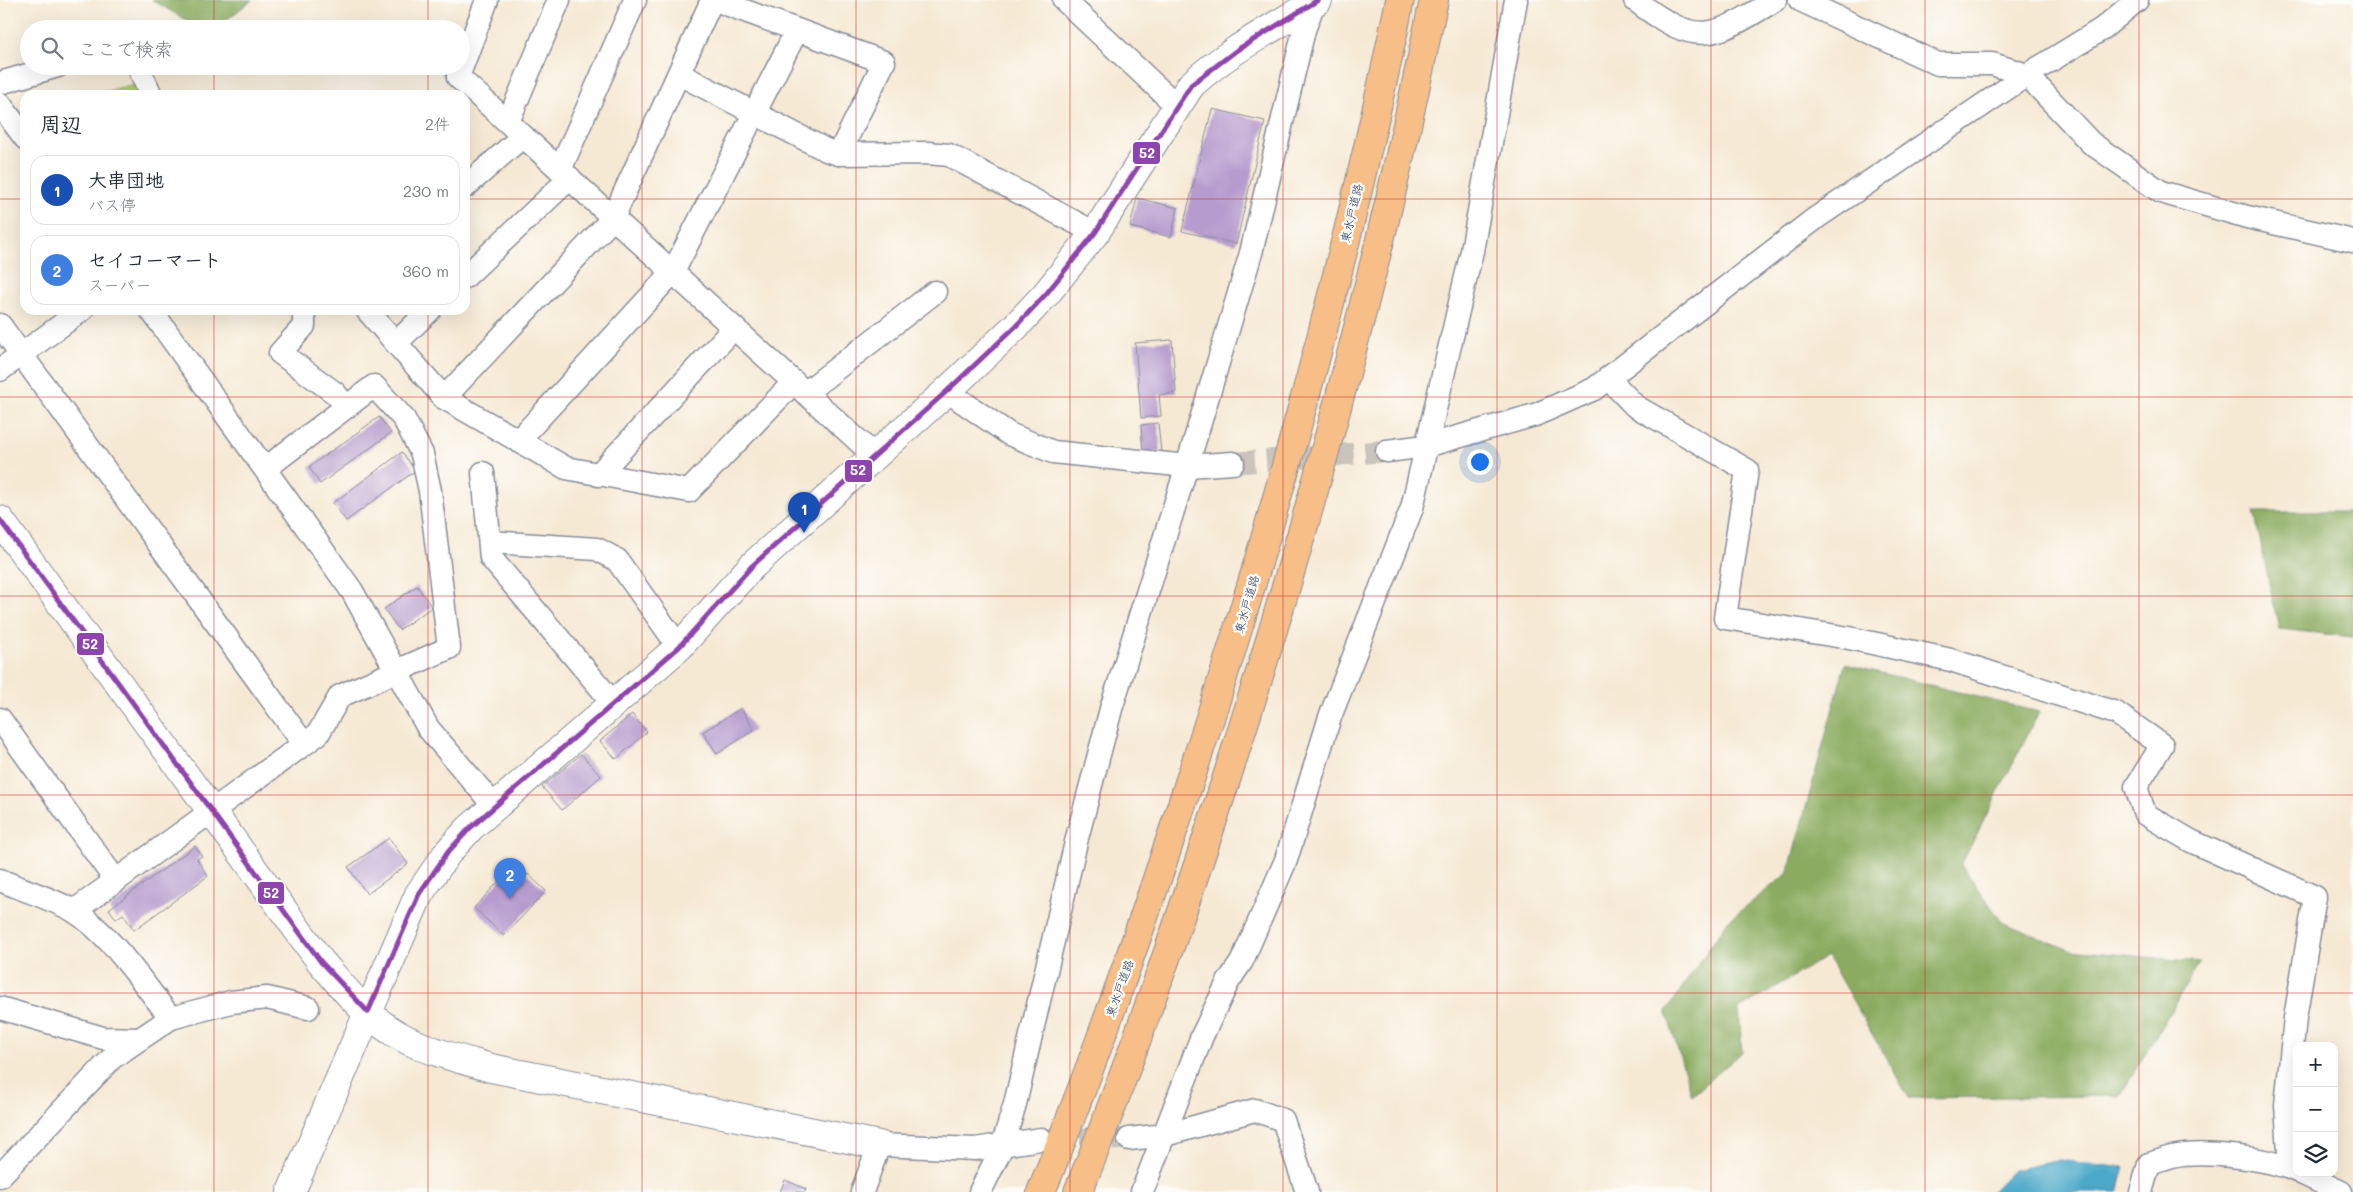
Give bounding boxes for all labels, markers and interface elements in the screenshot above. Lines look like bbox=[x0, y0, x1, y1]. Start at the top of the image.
search box bbox=[20, 20, 470, 75]
icon: search bbox=[38, 34, 66, 62]
text: ここで検索 bbox=[78, 36, 173, 61]
text: 周辺 bbox=[40, 110, 82, 137]
text: 2件 bbox=[425, 113, 450, 134]
line badge: 52 bbox=[1132, 141, 1161, 165]
text: 52 bbox=[1139, 143, 1155, 162]
text: 大串団地 bbox=[88, 167, 164, 192]
text: 1 bbox=[53, 180, 61, 201]
text: 230 m bbox=[403, 180, 449, 201]
street label: 東水戸道路 bbox=[1336, 182, 1366, 244]
text: バス停 bbox=[88, 194, 136, 215]
text: セイコーマート bbox=[88, 247, 222, 272]
text: 2 bbox=[53, 260, 61, 281]
text: 360 m bbox=[402, 260, 449, 281]
text: スーパー bbox=[88, 274, 151, 295]
your location bbox=[1467, 449, 1493, 475]
line badge: 52 bbox=[844, 459, 873, 483]
text: 52 bbox=[850, 460, 866, 479]
pin: 1 bbox=[788, 492, 820, 533]
street label: 東水戸道路 bbox=[1230, 573, 1262, 635]
line badge: 52 bbox=[76, 632, 105, 656]
text: 52 bbox=[82, 634, 98, 653]
pin: 2 bbox=[494, 858, 526, 899]
line badge: 52 bbox=[257, 881, 285, 905]
text: 52 bbox=[263, 883, 279, 902]
street label: 東水戸道路 bbox=[1101, 957, 1137, 1019]
map controls bbox=[2293, 1042, 2338, 1177]
button: + bbox=[2293, 1042, 2338, 1087]
button: − bbox=[2293, 1087, 2338, 1132]
button: layers bbox=[2293, 1132, 2338, 1177]

